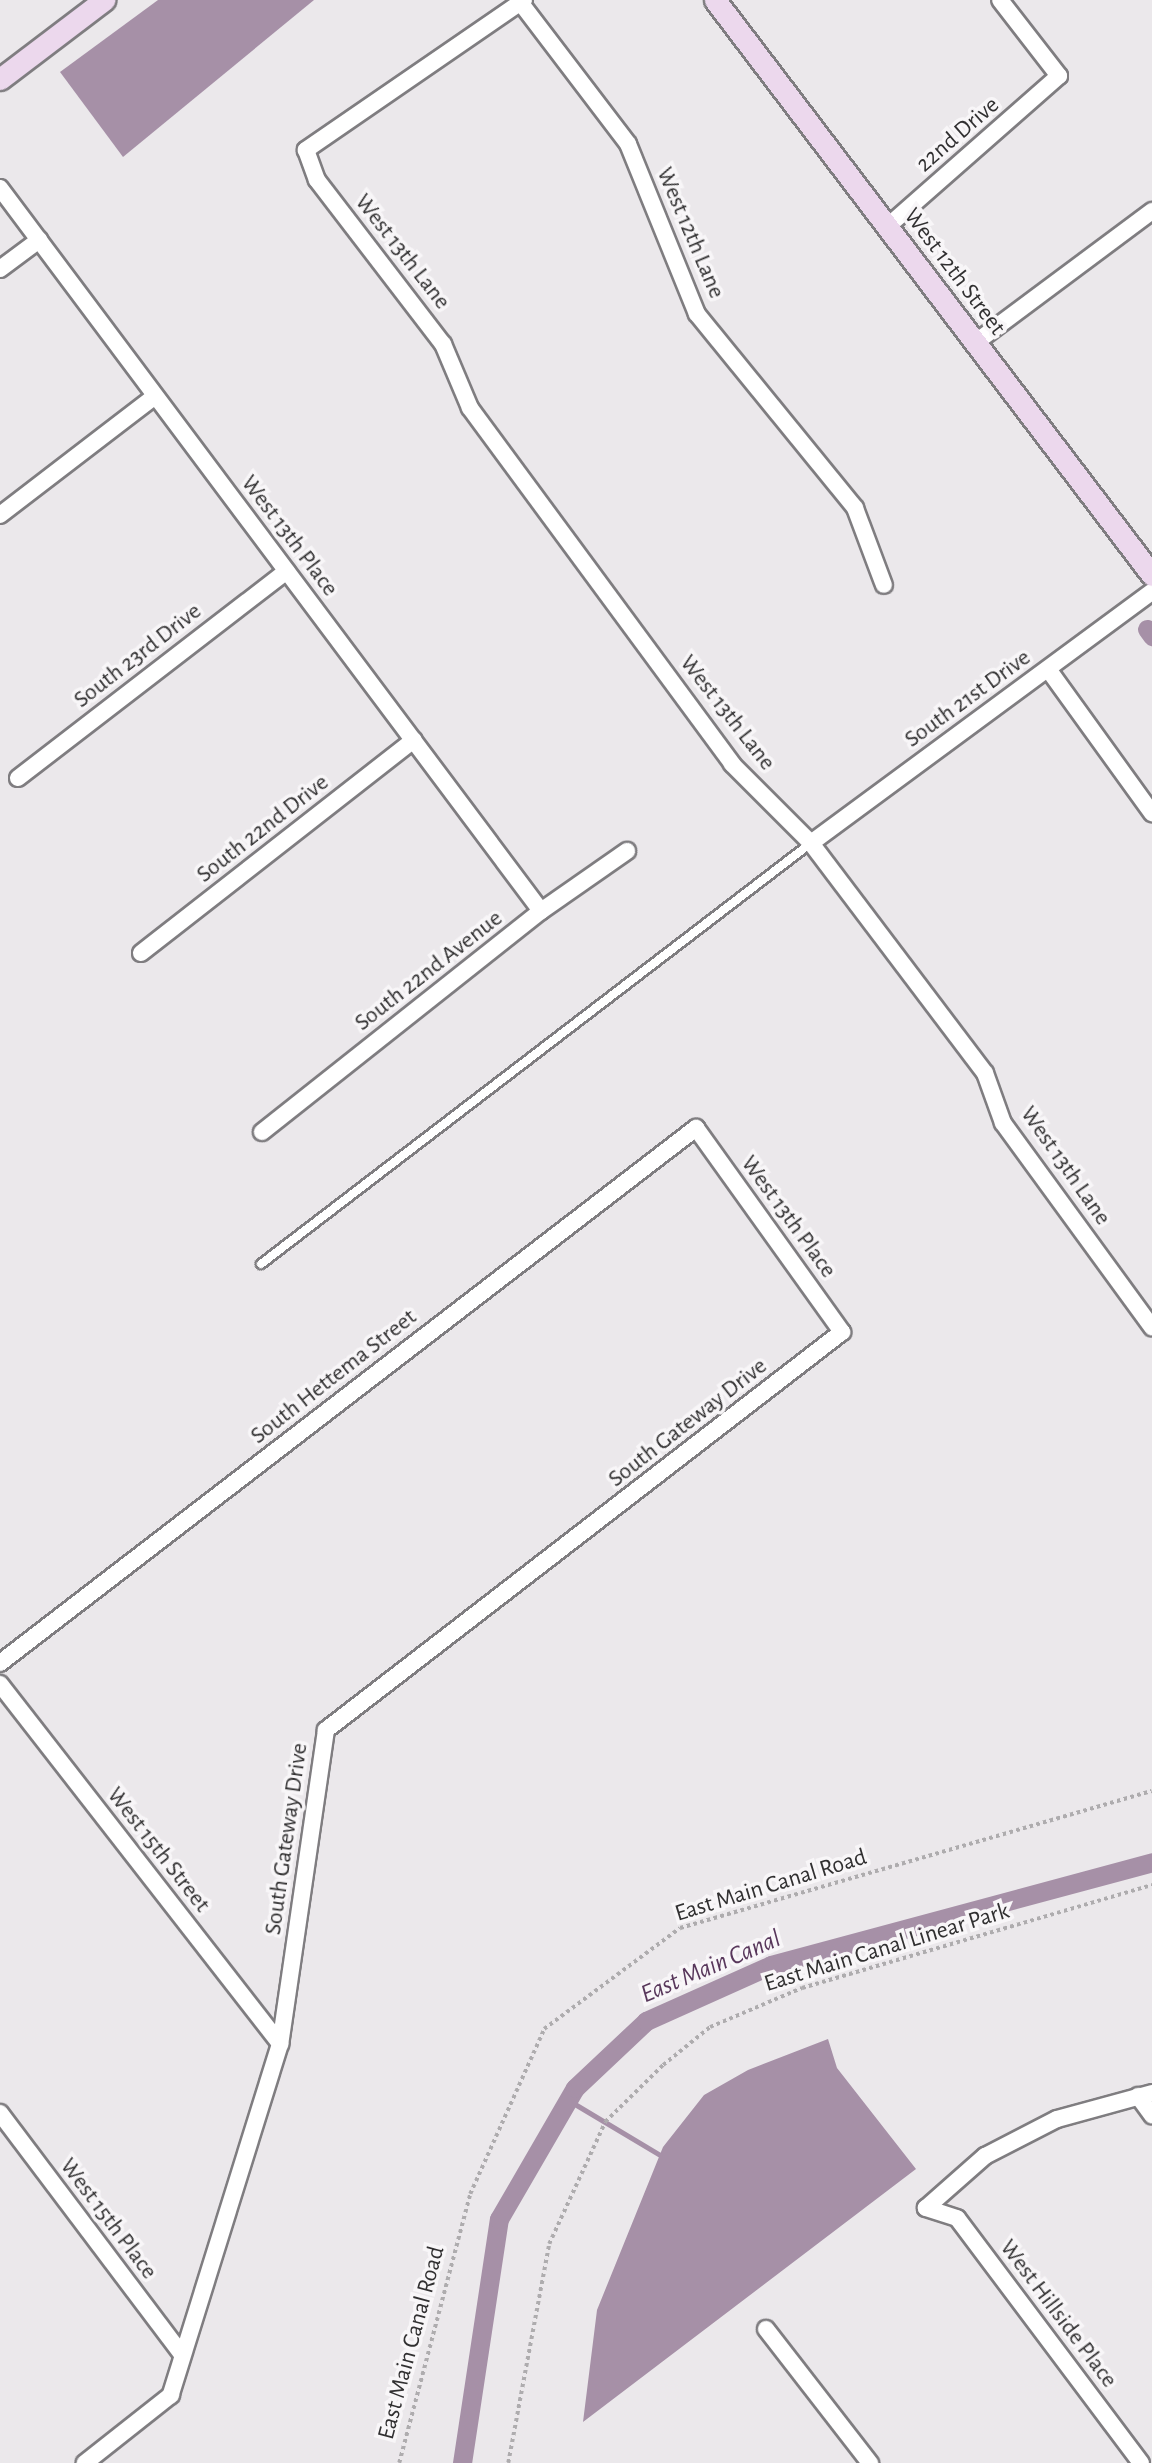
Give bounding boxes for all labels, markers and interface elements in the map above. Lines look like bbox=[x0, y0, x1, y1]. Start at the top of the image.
street label: 22nd Drive bbox=[911, 91, 1005, 179]
street label: West 12th Lane bbox=[649, 163, 731, 303]
street label: West 13th Lane bbox=[348, 189, 456, 315]
street label: West 12th Street bbox=[897, 203, 1011, 341]
street label: West 13th Place bbox=[234, 470, 344, 602]
street label: South 23rd Drive bbox=[69, 597, 207, 715]
street label: South 21st Drive bbox=[899, 644, 1037, 754]
street label: West 13th Lane bbox=[673, 650, 781, 776]
street label: South 22nd Drive bbox=[191, 769, 335, 889]
street label: South 22nd Avenue bbox=[349, 904, 509, 1038]
street label: West 13th Lane bbox=[1013, 1101, 1117, 1231]
street label: West 13th Place bbox=[734, 1150, 842, 1284]
street label: South Hettema Street bbox=[245, 1303, 423, 1451]
street label: South Gateway Drive bbox=[603, 1352, 773, 1494]
street label: South Gateway Drive bbox=[259, 1741, 315, 1937]
street label: West 15th Street bbox=[100, 1782, 216, 1918]
street label: East Main Canal Road bbox=[672, 1843, 870, 1929]
street label: East Main Canal Linear Park bbox=[761, 1897, 1013, 1999]
water label: East Main Canal bbox=[636, 1923, 786, 2011]
street label: West 15th Place bbox=[53, 2153, 163, 2285]
street label: West Hillside Place bbox=[993, 2234, 1123, 2394]
street label: East Main Canal Road bbox=[372, 2243, 452, 2443]

